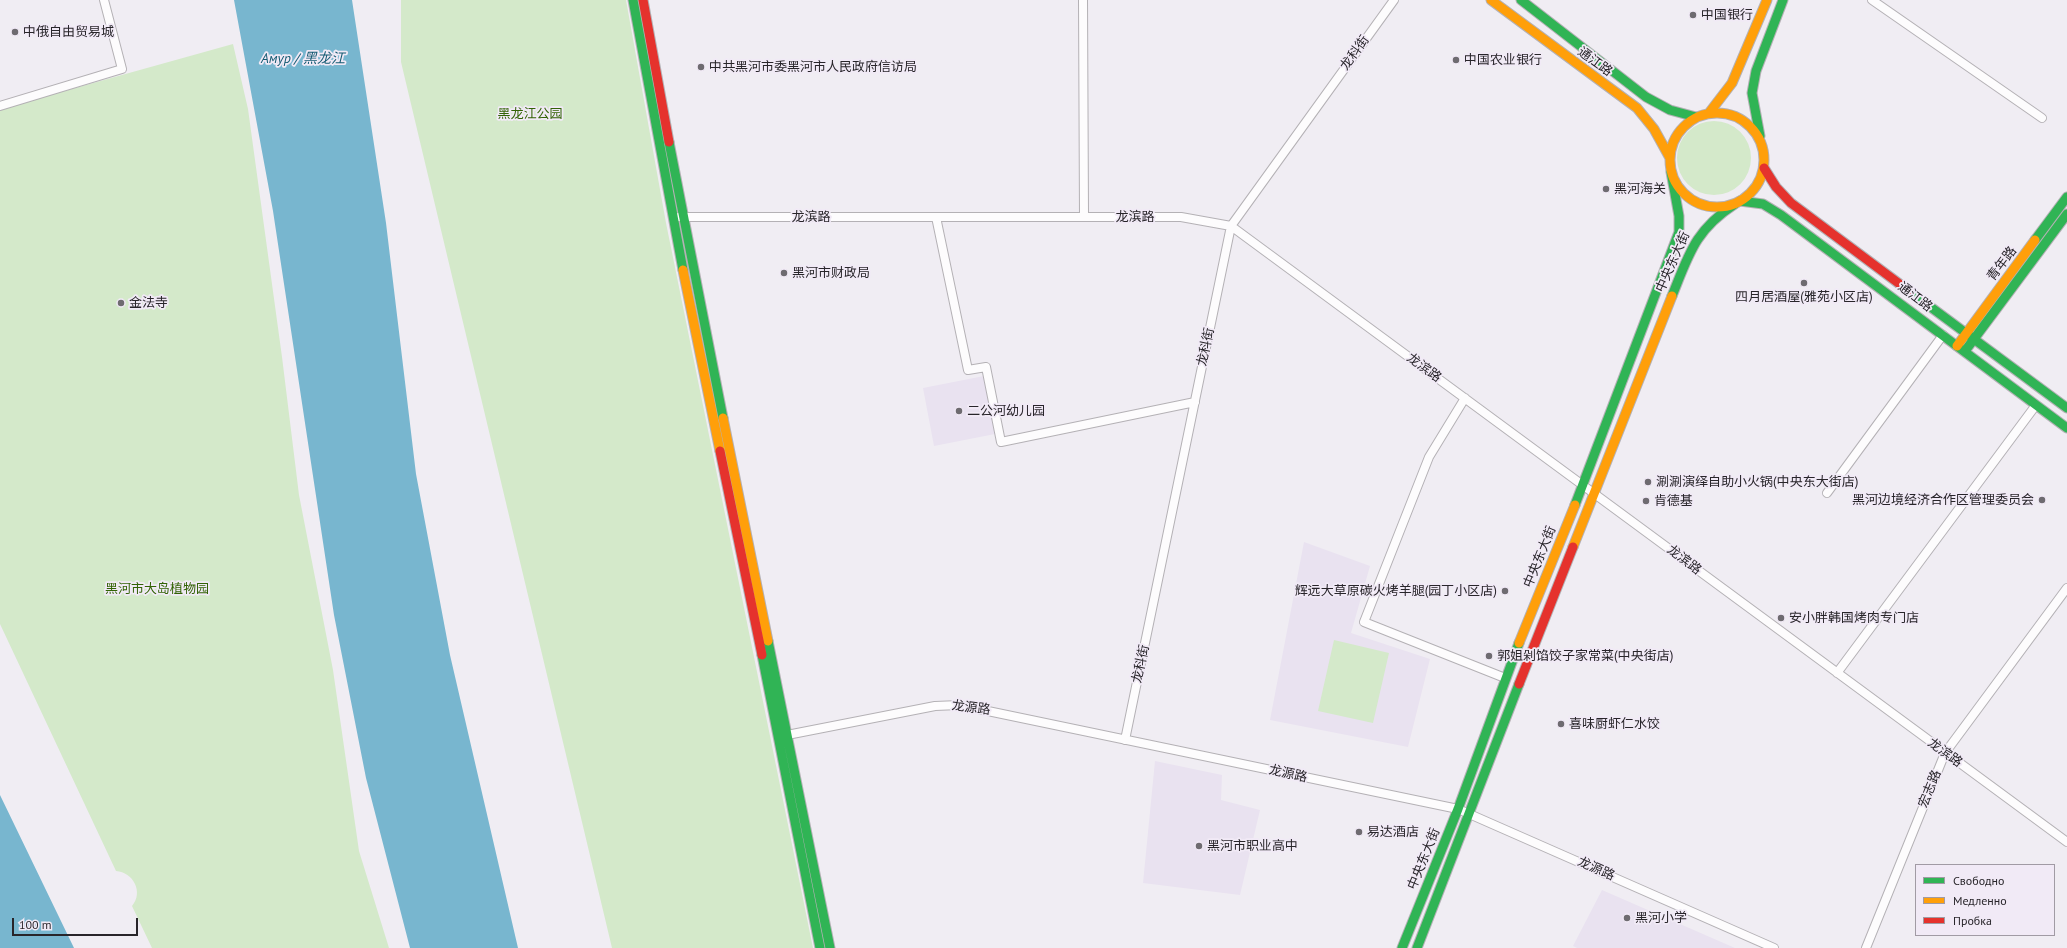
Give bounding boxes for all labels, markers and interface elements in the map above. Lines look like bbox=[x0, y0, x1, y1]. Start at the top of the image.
place label: 中国银行 bbox=[1701, 7, 1753, 23]
marker: 中国银行 bbox=[1688, 10, 1698, 20]
place label: 中俄自由贸易城 bbox=[23, 24, 114, 40]
marker: 中俄自由贸易城 bbox=[10, 27, 20, 37]
street label: 龙科街 bbox=[1337, 33, 1373, 73]
street label: 通江路 bbox=[1575, 44, 1615, 80]
water label: Амур / 黑龙江 bbox=[261, 51, 345, 67]
place label: 中国农业银行 bbox=[1464, 52, 1542, 68]
marker: 中国农业银行 bbox=[1451, 55, 1461, 65]
place label: 中共黑河市委黑河市人民政府信访局 bbox=[709, 59, 917, 75]
marker: 中共黑河市委黑河市人民政府信访局 bbox=[696, 62, 706, 72]
park label: 黑龙江公园 bbox=[498, 106, 562, 122]
place label: 黑河海关 bbox=[1614, 181, 1666, 197]
marker: 黑河海关 bbox=[1601, 184, 1611, 194]
street label: 龙滨路 bbox=[792, 209, 830, 225]
street label: 龙滨路 bbox=[1116, 209, 1154, 225]
street label: 中央东大街 bbox=[1653, 229, 1693, 295]
street label: 青年路 bbox=[1984, 244, 2020, 284]
place label: 黑河市财政局 bbox=[792, 265, 870, 281]
marker: 黑河市财政局 bbox=[779, 268, 789, 278]
marker: 四月居酒屋(雅苑小区店) bbox=[1799, 278, 1809, 288]
street label: 通江路 bbox=[1895, 279, 1935, 315]
place label: 四月居酒屋(雅苑小区店) bbox=[1735, 289, 1873, 305]
place label: 金法寺 bbox=[129, 295, 168, 311]
marker: 金法寺 bbox=[116, 298, 126, 308]
street label: 龙科街 bbox=[1194, 326, 1218, 368]
street label: 龙滨路 bbox=[1404, 350, 1444, 386]
place label: 二公河幼儿园 bbox=[967, 403, 1045, 419]
marker: 二公河幼儿园 bbox=[954, 406, 964, 416]
place label: 涮涮演绎自助小火锅(中央东大街店) bbox=[1656, 474, 1858, 490]
marker: 涮涮演绎自助小火锅(中央东大街店) bbox=[1643, 477, 1653, 487]
place label: 黑河边境经济合作区管理委员会 bbox=[1852, 492, 2034, 508]
place label: 肯德基 bbox=[1654, 493, 1693, 509]
marker: 黑河边境经济合作区管理委员会 bbox=[2037, 495, 2047, 505]
marker: 肯德基 bbox=[1641, 496, 1651, 506]
street label: 中央东大街 bbox=[1521, 524, 1559, 590]
street label: 龙滨路 bbox=[1664, 542, 1704, 578]
park label: 黑河市大岛植物园 bbox=[105, 581, 209, 597]
place label: 辉远大草原碳火烤羊腿(园丁小区店) bbox=[1295, 583, 1497, 599]
marker: 辉远大草原碳火烤羊腿(园丁小区店) bbox=[1500, 586, 1510, 596]
place label: 安小胖韩国烤肉专门店 bbox=[1789, 610, 1919, 626]
marker: 安小胖韩国烤肉专门店 bbox=[1776, 613, 1786, 623]
street label: 龙科街 bbox=[1129, 643, 1153, 685]
place label: 郭姐剁馅饺子家常菜(中央街店) bbox=[1497, 648, 1673, 664]
marker: 郭姐剁馅饺子家常菜(中央街店) bbox=[1484, 651, 1494, 661]
street label: 龙源路 bbox=[951, 698, 991, 718]
place label: 喜味厨虾仁水饺 bbox=[1569, 716, 1660, 732]
marker: 喜味厨虾仁水饺 bbox=[1556, 719, 1566, 729]
street label: 龙滨路 bbox=[1925, 735, 1965, 771]
street label: 龙源路 bbox=[1267, 762, 1309, 786]
street label: 宏志路 bbox=[1915, 768, 1945, 810]
place label: 易达酒店 bbox=[1367, 824, 1419, 840]
street label: 中央东大街 bbox=[1405, 826, 1443, 892]
marker: 易达酒店 bbox=[1354, 827, 1364, 837]
place label: 黑河市职业高中 bbox=[1207, 838, 1298, 854]
marker: 黑河市职业高中 bbox=[1194, 841, 1204, 851]
street label: 龙源路 bbox=[1575, 854, 1617, 884]
legend bbox=[1915, 864, 2055, 936]
text: Свободно bbox=[1953, 873, 2004, 888]
text: Медленно bbox=[1953, 893, 2007, 908]
scale bar bbox=[14, 910, 140, 936]
place label: 黑河小学 bbox=[1635, 910, 1687, 926]
marker: 黑河小学 bbox=[1622, 913, 1632, 923]
text: Пробка bbox=[1953, 913, 1992, 928]
text: 100 m bbox=[19, 917, 52, 932]

